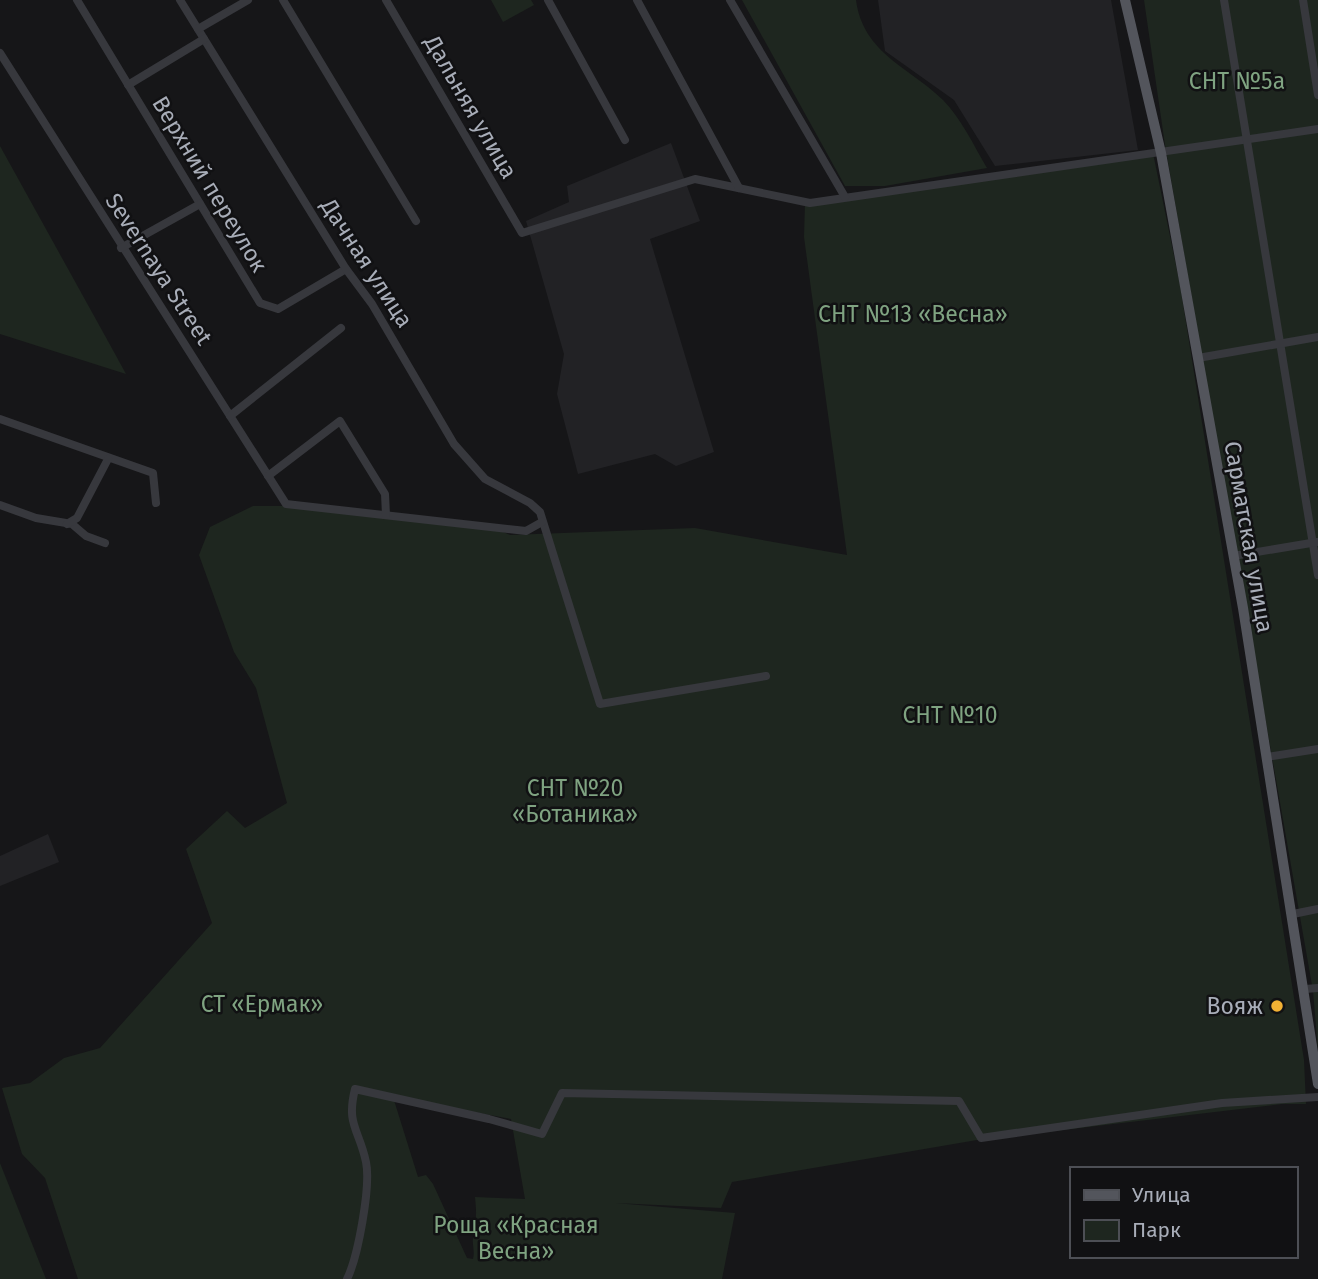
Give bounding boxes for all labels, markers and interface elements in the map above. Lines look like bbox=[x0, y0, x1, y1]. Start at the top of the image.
street label: Дальняя улица bbox=[418, 29, 523, 184]
park label: СНТ №5а bbox=[1189, 67, 1285, 95]
street label: Верхний переулок bbox=[146, 91, 274, 277]
street label: Severnaya Street bbox=[100, 188, 219, 351]
street label: Дачная улица bbox=[314, 192, 419, 333]
park label: СНТ №13 «Весна» bbox=[818, 300, 1008, 328]
street label: Сарматская улица bbox=[1218, 439, 1280, 635]
park label: СНТ №10 bbox=[902, 701, 998, 729]
park label: СНТ №20 «Ботаника» bbox=[512, 774, 638, 828]
park label: СТ «Ермак» bbox=[201, 990, 323, 1018]
place label: Вояж bbox=[1207, 992, 1263, 1020]
marker: Вояж bbox=[1269, 998, 1285, 1014]
legend bbox=[1070, 1167, 1297, 1258]
text: Улица bbox=[1132, 1182, 1191, 1208]
park label: Роща «Красная Весна» bbox=[433, 1211, 599, 1265]
text: Парк bbox=[1132, 1217, 1181, 1243]

